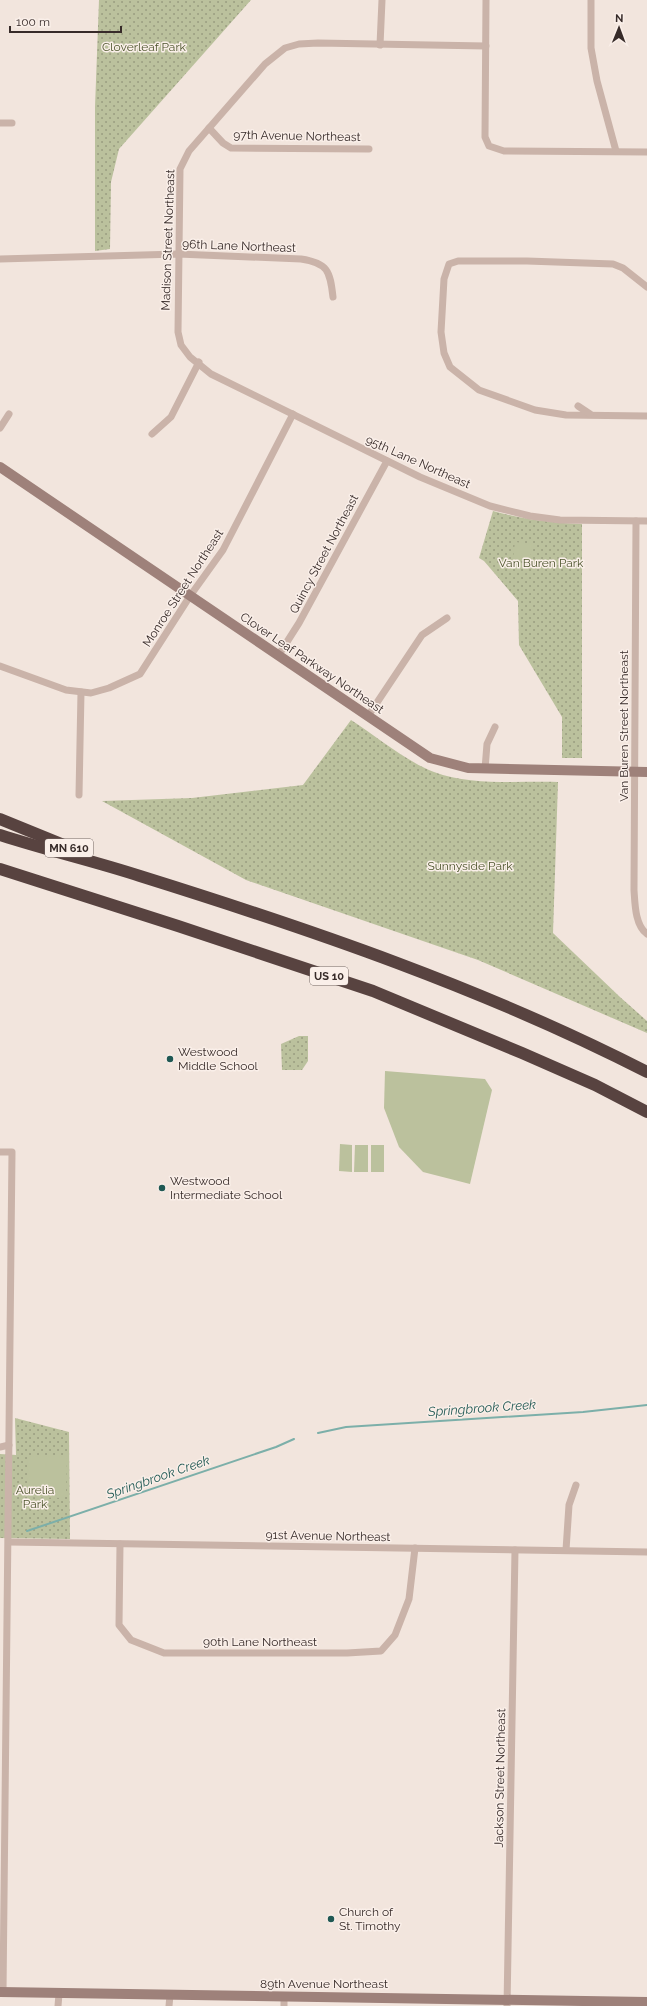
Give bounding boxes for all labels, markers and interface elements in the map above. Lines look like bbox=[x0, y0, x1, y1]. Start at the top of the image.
scale bar bbox=[10, 8, 121, 34]
north arrow bbox=[599, 8, 639, 48]
text: N bbox=[615, 12, 623, 25]
text: 100 m bbox=[16, 15, 50, 29]
park label: Cloverleaf Park bbox=[102, 40, 187, 54]
street label: 97th Avenue Northeast bbox=[233, 128, 361, 144]
street label: Madison Street Northeast bbox=[159, 169, 177, 311]
street label: 96th Lane Northeast bbox=[182, 237, 296, 255]
street label: 95th Lane Northeast bbox=[363, 433, 473, 491]
street label: Quincy Street Northeast bbox=[287, 492, 361, 616]
street label: Monroe Street Northeast bbox=[140, 527, 226, 649]
park label: Van Buren Park bbox=[499, 556, 584, 570]
street label: Clover Leaf Parkway Northeast bbox=[237, 610, 387, 716]
street label: Van Buren Street Northeast bbox=[617, 650, 631, 802]
road number: MN 610 bbox=[45, 839, 93, 857]
park label: Sunnyside Park bbox=[427, 859, 513, 873]
road number: US 10 bbox=[310, 967, 348, 985]
place label: Westwood Middle School bbox=[178, 1045, 259, 1073]
marker: Westwood Middle School bbox=[165, 1054, 175, 1064]
place label: Westwood Intermediate School bbox=[170, 1174, 283, 1202]
marker: Westwood Intermediate School bbox=[157, 1183, 167, 1193]
water label: Springbrook Creek bbox=[426, 1397, 537, 1419]
water label: Springbrook Creek bbox=[103, 1452, 212, 1502]
park label: Aurelia Park bbox=[16, 1483, 54, 1511]
street label: 91st Avenue Northeast bbox=[265, 1528, 391, 1544]
street label: 90th Lane Northeast bbox=[203, 1635, 317, 1649]
street label: Jackson Street Northeast bbox=[492, 1708, 508, 1848]
place label: Church of St. Timothy bbox=[339, 1905, 401, 1933]
marker: Church of St. Timothy bbox=[326, 1914, 336, 1924]
street label: 89th Avenue Northeast bbox=[260, 1977, 388, 1991]

